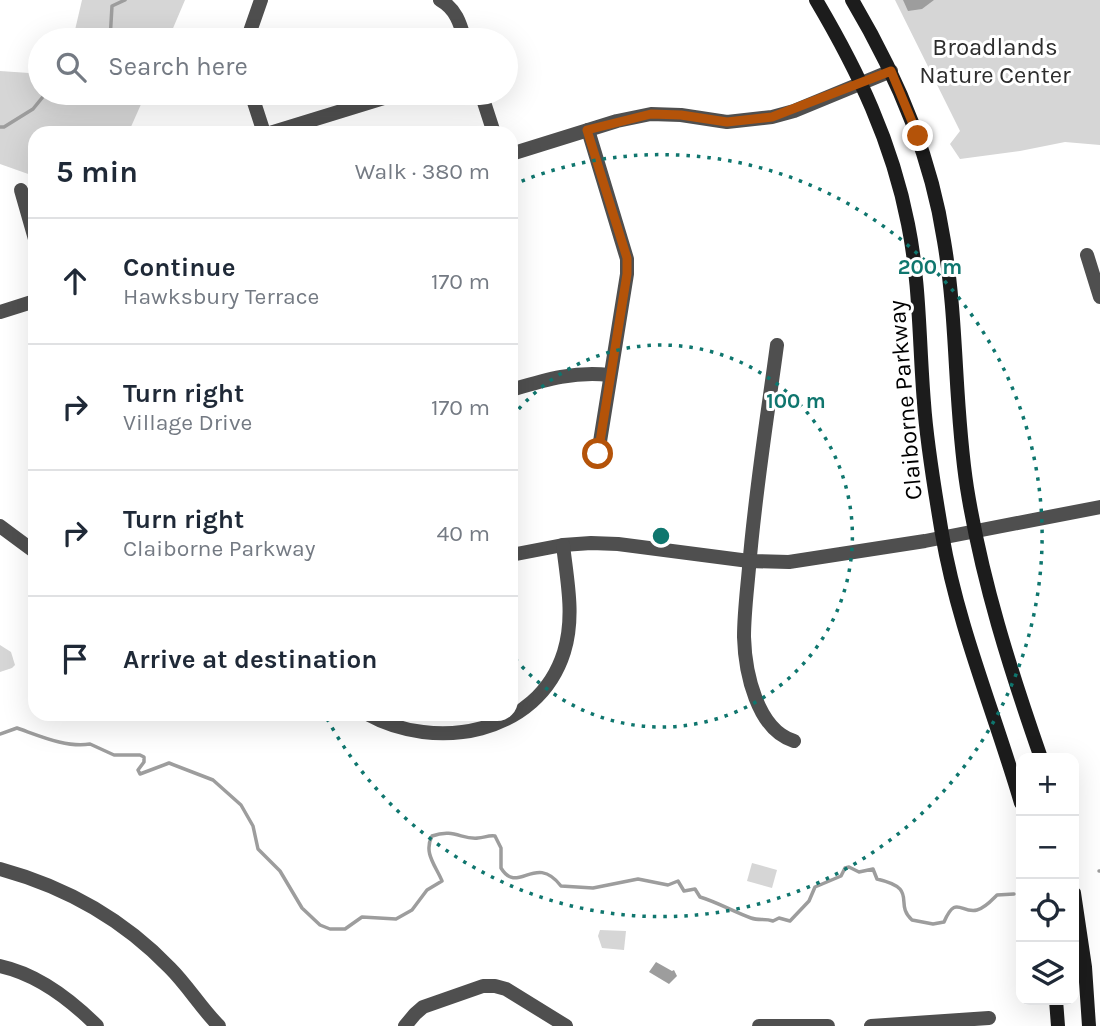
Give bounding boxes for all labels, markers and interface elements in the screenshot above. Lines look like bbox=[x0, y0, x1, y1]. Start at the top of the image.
search box bbox=[28, 28, 518, 105]
park label: Broadlands Nature Center bbox=[919, 33, 1071, 89]
icon: search bbox=[52, 48, 90, 86]
text: Search here bbox=[108, 51, 248, 82]
route end bbox=[902, 120, 933, 151]
text: 5 min bbox=[56, 154, 138, 190]
text: Walk · 380 m bbox=[355, 158, 490, 185]
text: Continue bbox=[123, 252, 235, 283]
text: 200 m bbox=[898, 255, 962, 279]
icon: ahead bbox=[56, 262, 94, 300]
text: 170 m bbox=[431, 268, 490, 295]
text: Hawksbury Terrace bbox=[123, 283, 319, 310]
street label: Claiborne Parkway bbox=[882, 299, 928, 501]
text: Turn right bbox=[123, 378, 244, 409]
icon: right bbox=[56, 388, 94, 426]
text: 100 m bbox=[766, 389, 826, 413]
text: 170 m bbox=[431, 394, 490, 421]
text: Village Drive bbox=[123, 409, 252, 436]
route start bbox=[582, 438, 613, 469]
text: Turn right bbox=[123, 504, 244, 535]
icon: right bbox=[56, 514, 94, 552]
text: 40 m bbox=[437, 520, 490, 547]
centre of rings bbox=[649, 524, 673, 548]
text: Claiborne Parkway bbox=[123, 535, 315, 562]
icon: arrive bbox=[56, 640, 94, 678]
text: Arrive at destination bbox=[123, 644, 377, 675]
map controls bbox=[1016, 753, 1079, 1005]
button: + bbox=[1016, 753, 1079, 816]
button: − bbox=[1016, 816, 1079, 879]
button: locate bbox=[1016, 879, 1079, 942]
button: layers bbox=[1016, 942, 1079, 1005]

